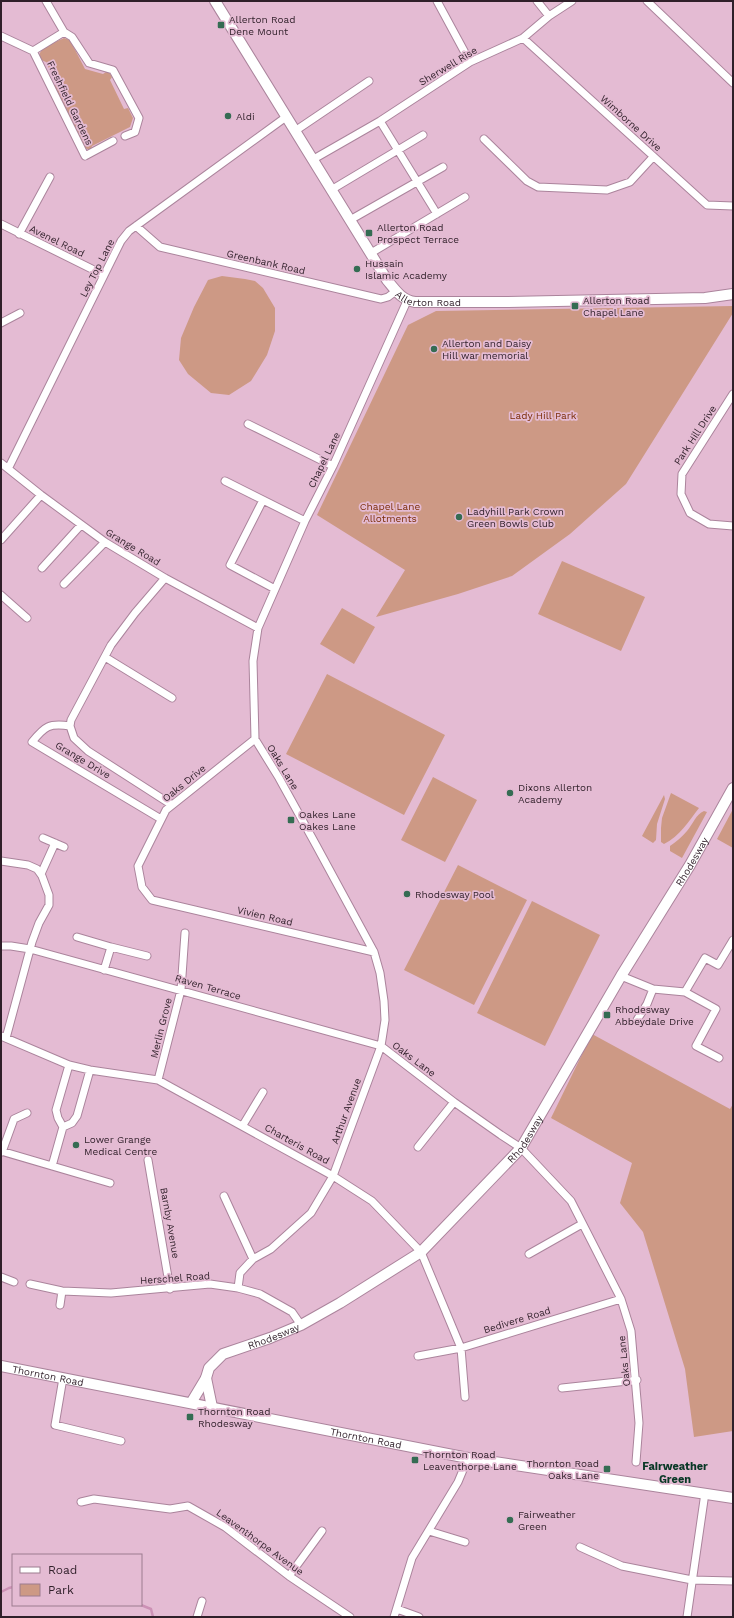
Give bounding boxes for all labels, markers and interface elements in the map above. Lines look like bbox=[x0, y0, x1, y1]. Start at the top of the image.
place label: Allerton Road Dene Mount bbox=[229, 14, 295, 37]
marker: Allerton Road Dene Mount bbox=[216, 20, 226, 30]
street label: Sherwell Rise bbox=[417, 44, 479, 88]
street label: Freshfield Gardens bbox=[45, 59, 95, 147]
street label: Wimborne Drive bbox=[598, 93, 664, 153]
marker: Aldi bbox=[223, 111, 233, 121]
place label: Aldi bbox=[236, 111, 255, 122]
place label: Allerton Road Prospect Terrace bbox=[377, 222, 459, 245]
street label: Avenel Road bbox=[28, 223, 86, 259]
marker: Allerton Road Prospect Terrace bbox=[364, 228, 374, 238]
street label: Ley Top Lane bbox=[78, 237, 116, 299]
street label: Greenbank Road bbox=[226, 248, 306, 276]
place label: Hussain Islamic Academy bbox=[365, 258, 448, 281]
marker: Hussain Islamic Academy bbox=[352, 264, 362, 274]
street label: Allerton Road bbox=[394, 288, 461, 308]
place label: Allerton Road Chapel Lane bbox=[583, 295, 649, 318]
marker: Allerton Road Chapel Lane bbox=[570, 301, 580, 311]
place label: Allerton and Daisy Hill war memorial bbox=[442, 338, 532, 361]
marker: Allerton and Daisy Hill war memorial bbox=[429, 344, 439, 354]
street label: Park Hill Drive bbox=[672, 403, 718, 467]
park label: Lady Hill Park bbox=[510, 410, 577, 421]
street label: Chapel Lane bbox=[306, 430, 342, 490]
park label: Chapel Lane Allotments bbox=[360, 501, 420, 524]
place label: Ladyhill Park Crown Green Bowls Club bbox=[467, 506, 564, 529]
marker: Ladyhill Park Crown Green Bowls Club bbox=[454, 512, 464, 522]
street label: Grange Road bbox=[104, 526, 162, 568]
street label: Grange Drive bbox=[53, 739, 113, 781]
street label: Oaks Lane bbox=[265, 742, 301, 792]
street label: Oaks Drive bbox=[160, 762, 208, 804]
place label: Dixons Allerton Academy bbox=[518, 782, 592, 805]
marker: Dixons Allerton Academy bbox=[505, 788, 515, 798]
place label: Oakes Lane Oakes Lane bbox=[299, 809, 356, 832]
marker: Oakes Lane Oakes Lane bbox=[286, 815, 296, 825]
street label: Rhodesway bbox=[673, 834, 710, 888]
marker: Rhodesway Pool bbox=[402, 889, 412, 899]
place label: Rhodesway Pool bbox=[415, 889, 494, 900]
street label: Vivien Road bbox=[236, 904, 294, 928]
street label: Raven Terrace bbox=[174, 972, 243, 1002]
street label: Merlin Grove bbox=[148, 996, 174, 1059]
place label: Rhodesway Abbeydale Drive bbox=[615, 1004, 694, 1027]
marker: Rhodesway Abbeydale Drive bbox=[602, 1010, 612, 1020]
street label: Oaks Lane bbox=[390, 1039, 438, 1079]
street label: Arthur Avenue bbox=[329, 1076, 363, 1145]
street label: Rhodesway bbox=[505, 1113, 545, 1165]
street label: Charteris Road bbox=[263, 1122, 331, 1166]
place label: Lower Grange Medical Centre bbox=[84, 1134, 157, 1157]
marker: Lower Grange Medical Centre bbox=[71, 1140, 81, 1150]
street label: Barnby Avenue bbox=[158, 1187, 182, 1260]
street label: Herschel Road bbox=[140, 1270, 210, 1286]
street label: Bedivere Road bbox=[482, 1305, 552, 1335]
street label: Rhodesway bbox=[246, 1321, 302, 1351]
street label: Oaks Lane bbox=[616, 1335, 632, 1387]
street label: Thornton Road bbox=[11, 1363, 85, 1388]
place label: Thornton Road Rhodesway bbox=[198, 1406, 270, 1429]
marker: Thornton Road Rhodesway bbox=[185, 1412, 195, 1422]
street label: Thornton Road bbox=[329, 1425, 403, 1450]
place label: Thornton Road Leaventhorpe Lane bbox=[423, 1449, 517, 1472]
marker: Thornton Road Leaventhorpe Lane bbox=[410, 1455, 420, 1465]
place label: Thornton Road Oaks Lane bbox=[527, 1458, 599, 1481]
district label: Fairweather Green bbox=[642, 1460, 708, 1486]
marker: Thornton Road Oaks Lane bbox=[602, 1464, 612, 1474]
street label: Leaventhorpe Avenue bbox=[214, 1507, 306, 1577]
place label: Fairweather Green bbox=[518, 1509, 576, 1532]
marker: Fairweather Green bbox=[505, 1515, 515, 1525]
legend bbox=[12, 1554, 142, 1606]
text: Road bbox=[48, 1563, 77, 1577]
text: Park bbox=[48, 1583, 74, 1597]

